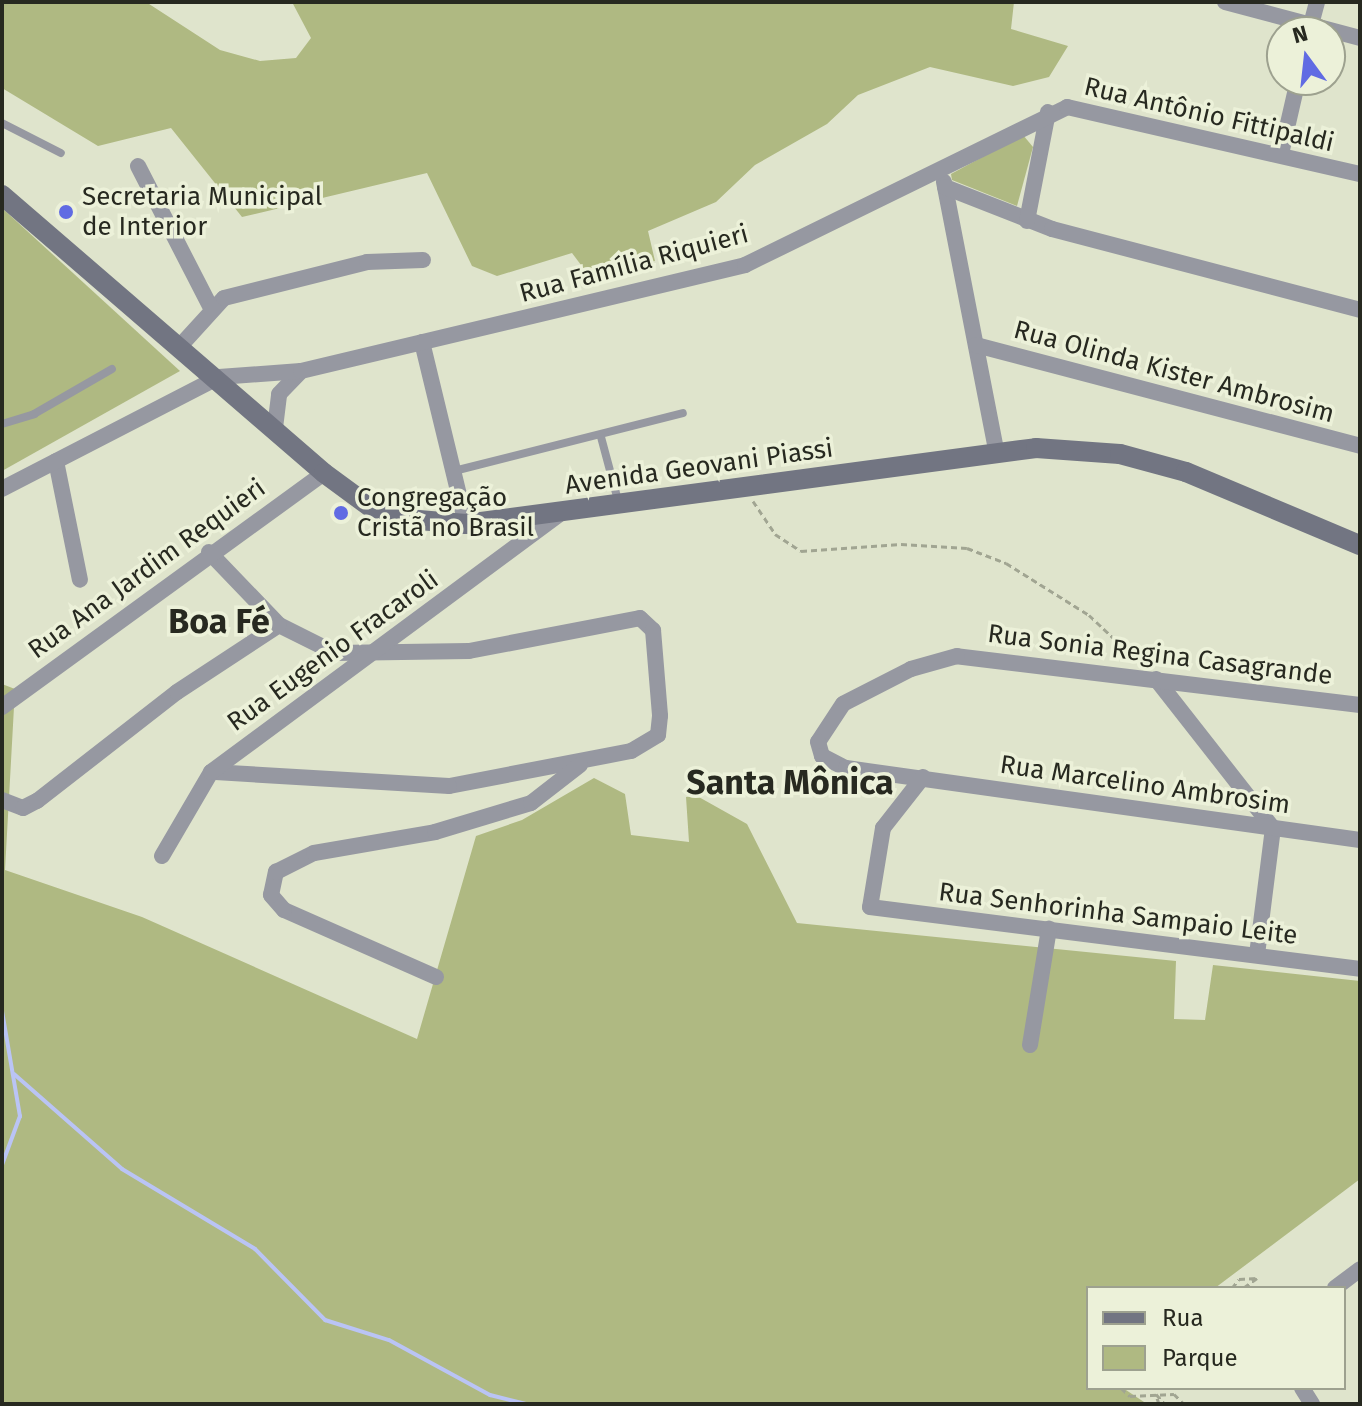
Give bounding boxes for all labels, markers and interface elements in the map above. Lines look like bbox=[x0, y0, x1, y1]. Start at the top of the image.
north arrow bbox=[1266, 16, 1346, 96]
text: N bbox=[1290, 19, 1311, 49]
street label: Rua Antônio Fittipaldi bbox=[1081, 71, 1337, 159]
place label: Secretaria Municipal de Interior bbox=[82, 181, 322, 242]
marker: Secretaria Municipal de Interior bbox=[57, 203, 75, 221]
street label: Rua Família Riquieri bbox=[516, 218, 752, 310]
street label: Rua Olinda Kister Ambrosim bbox=[1010, 314, 1338, 430]
street label: Avenida Geovani Piassi bbox=[563, 433, 835, 501]
street label: Rua Ana Jardim Requieri bbox=[22, 472, 272, 666]
place label: Congregação Cristã no Brasil bbox=[357, 482, 534, 544]
marker: Congregação Cristã no Brasil bbox=[332, 504, 350, 522]
street label: Rua Eugenio Fracaroli bbox=[221, 564, 445, 738]
district label: Boa Fé bbox=[168, 602, 270, 642]
street label: Rua Sonia Regina Casagrande bbox=[986, 618, 1334, 692]
street label: Rua Marcelino Ambrosim bbox=[998, 749, 1292, 821]
district label: Santa Mônica bbox=[686, 763, 894, 803]
street label: Rua Senhorinha Sampaio Leite bbox=[937, 877, 1299, 951]
legend bbox=[1086, 1286, 1346, 1390]
text: Rua bbox=[1162, 1304, 1204, 1332]
text: Parque bbox=[1162, 1344, 1238, 1372]

